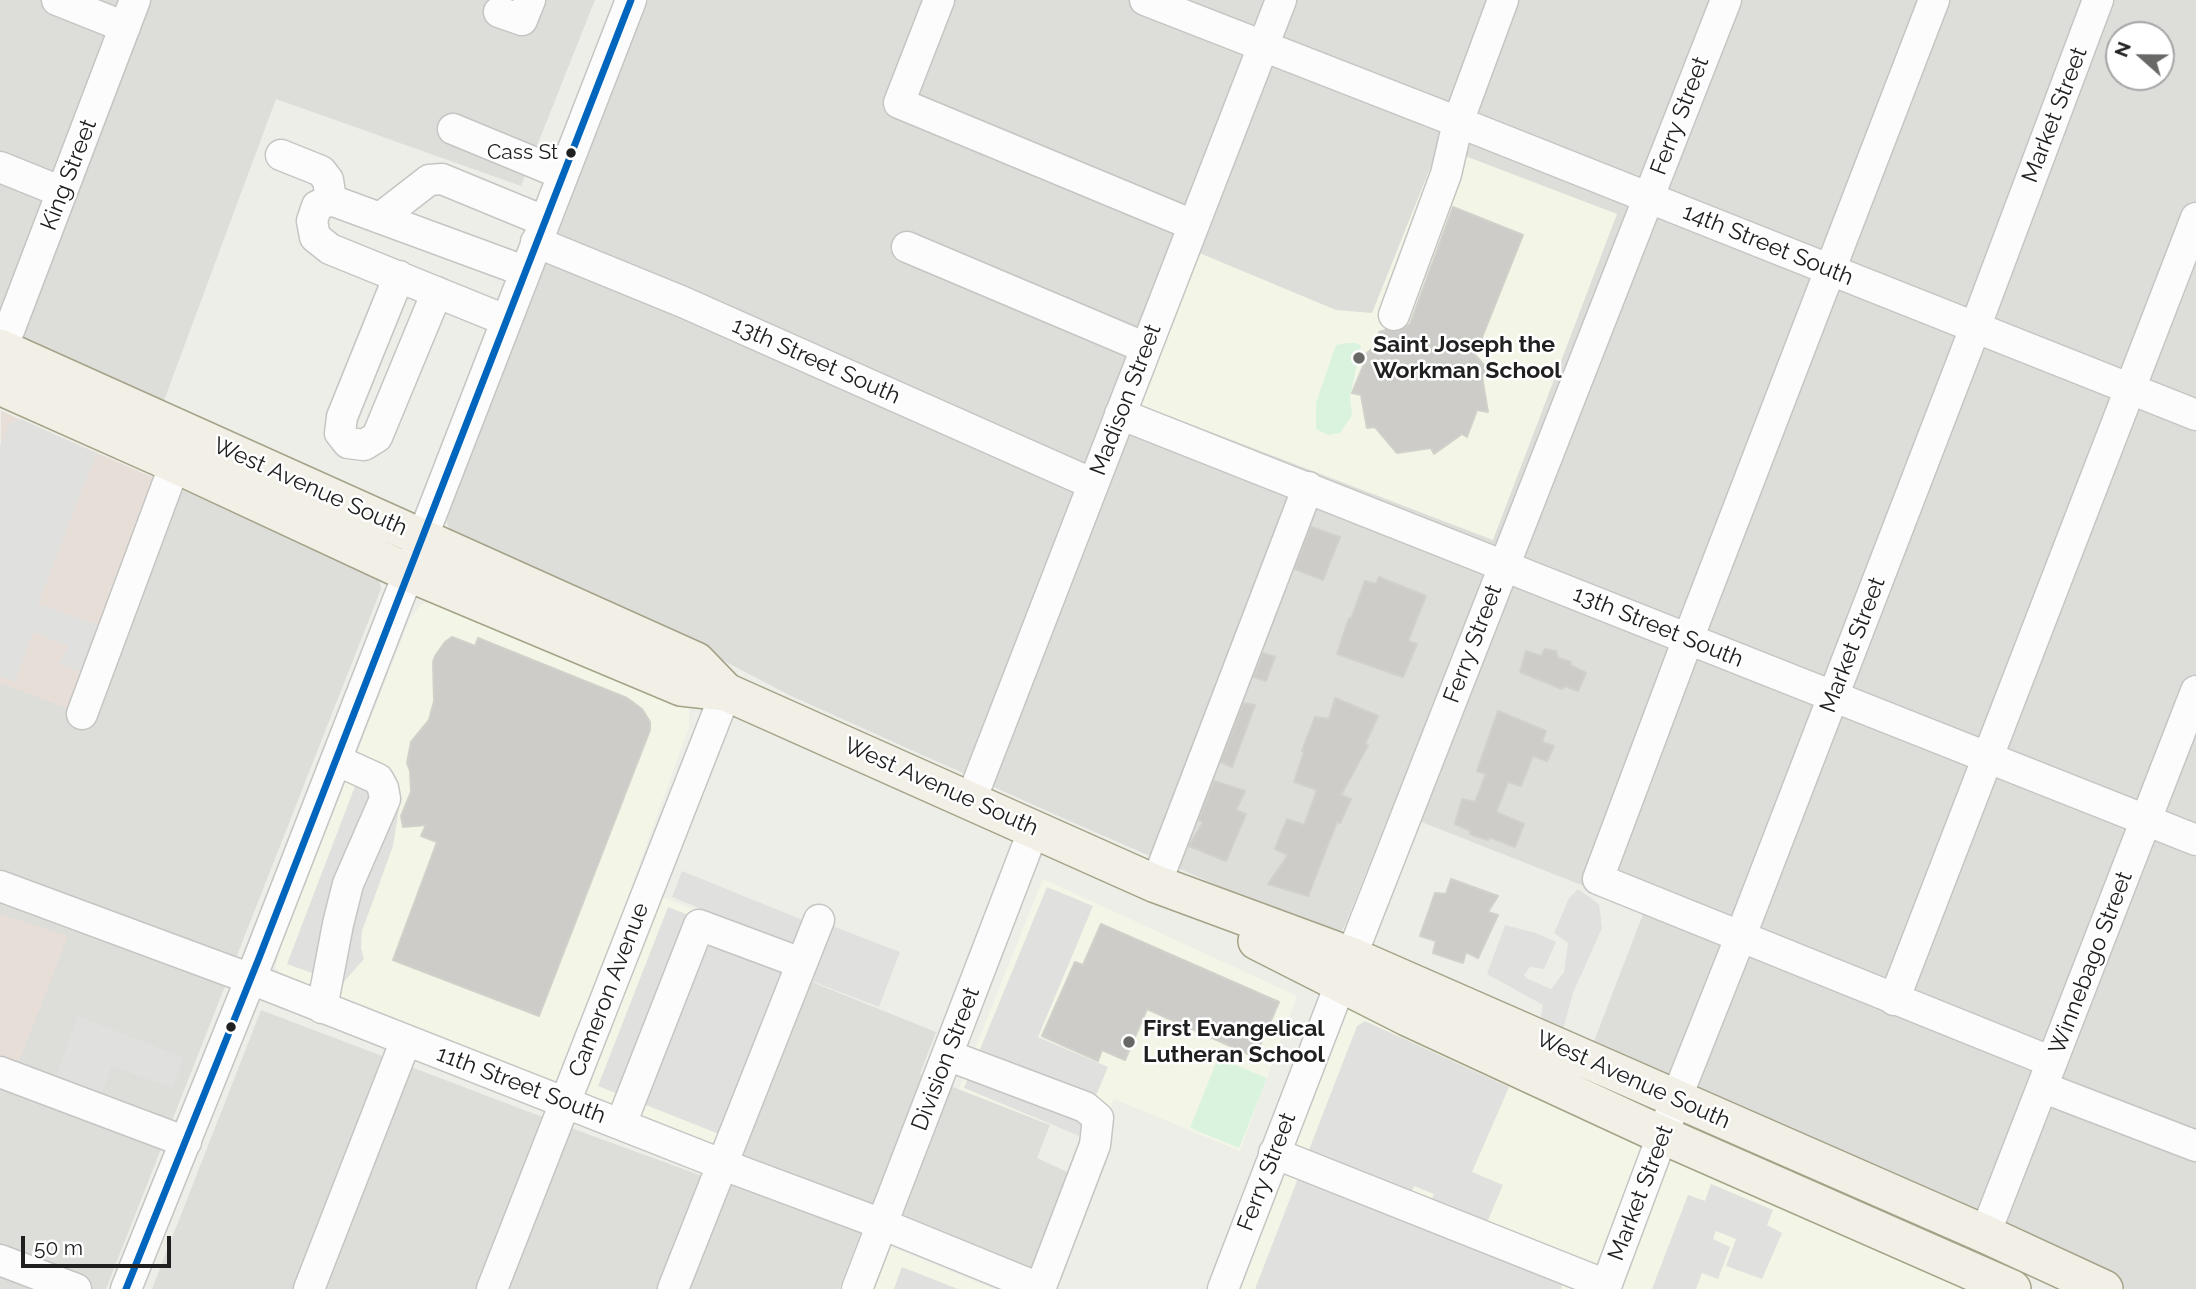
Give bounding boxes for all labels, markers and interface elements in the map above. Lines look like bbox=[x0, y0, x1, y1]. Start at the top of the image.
north arrow bbox=[2105, 21, 2175, 91]
text: N bbox=[2109, 38, 2135, 60]
street label: Market Street bbox=[2017, 43, 2093, 187]
street label: Ferry Street bbox=[1645, 53, 1715, 179]
street label: King Street bbox=[35, 115, 103, 235]
place label: Cass St bbox=[487, 140, 558, 166]
marker: Cass St bbox=[564, 146, 578, 160]
street label: 14th Street South bbox=[1679, 198, 1857, 292]
street label: 13th Street South bbox=[728, 312, 904, 410]
street label: Madison Street bbox=[1084, 320, 1168, 480]
place label: Saint Joseph the Workman School bbox=[1373, 331, 1561, 385]
marker: Saint Joseph the Workman School bbox=[1351, 350, 1367, 366]
street label: West Avenue South bbox=[209, 432, 411, 542]
street label: Market Street bbox=[1815, 573, 1891, 717]
street label: 13th Street South bbox=[1569, 580, 1747, 674]
street label: Ferry Street bbox=[1438, 581, 1508, 707]
street label: West Avenue South bbox=[840, 732, 1042, 842]
street label: Winnebago Street bbox=[2043, 868, 2139, 1058]
street label: Cameron Avenue bbox=[563, 899, 655, 1081]
street label: Division Street bbox=[906, 983, 986, 1135]
place label: First Evangelical Lutheran School bbox=[1143, 1015, 1325, 1069]
unlabelled marker bbox=[224, 1020, 238, 1034]
street label: West Avenue South bbox=[1532, 1025, 1734, 1135]
marker: First Evangelical Lutheran School bbox=[1121, 1034, 1137, 1050]
street label: 11th Street South bbox=[433, 1040, 609, 1130]
street label: Ferry Street bbox=[1232, 1109, 1302, 1235]
street label: Market Street bbox=[1603, 1121, 1679, 1265]
scale bar bbox=[24, 1222, 175, 1266]
text: 50 m bbox=[34, 1235, 83, 1260]

